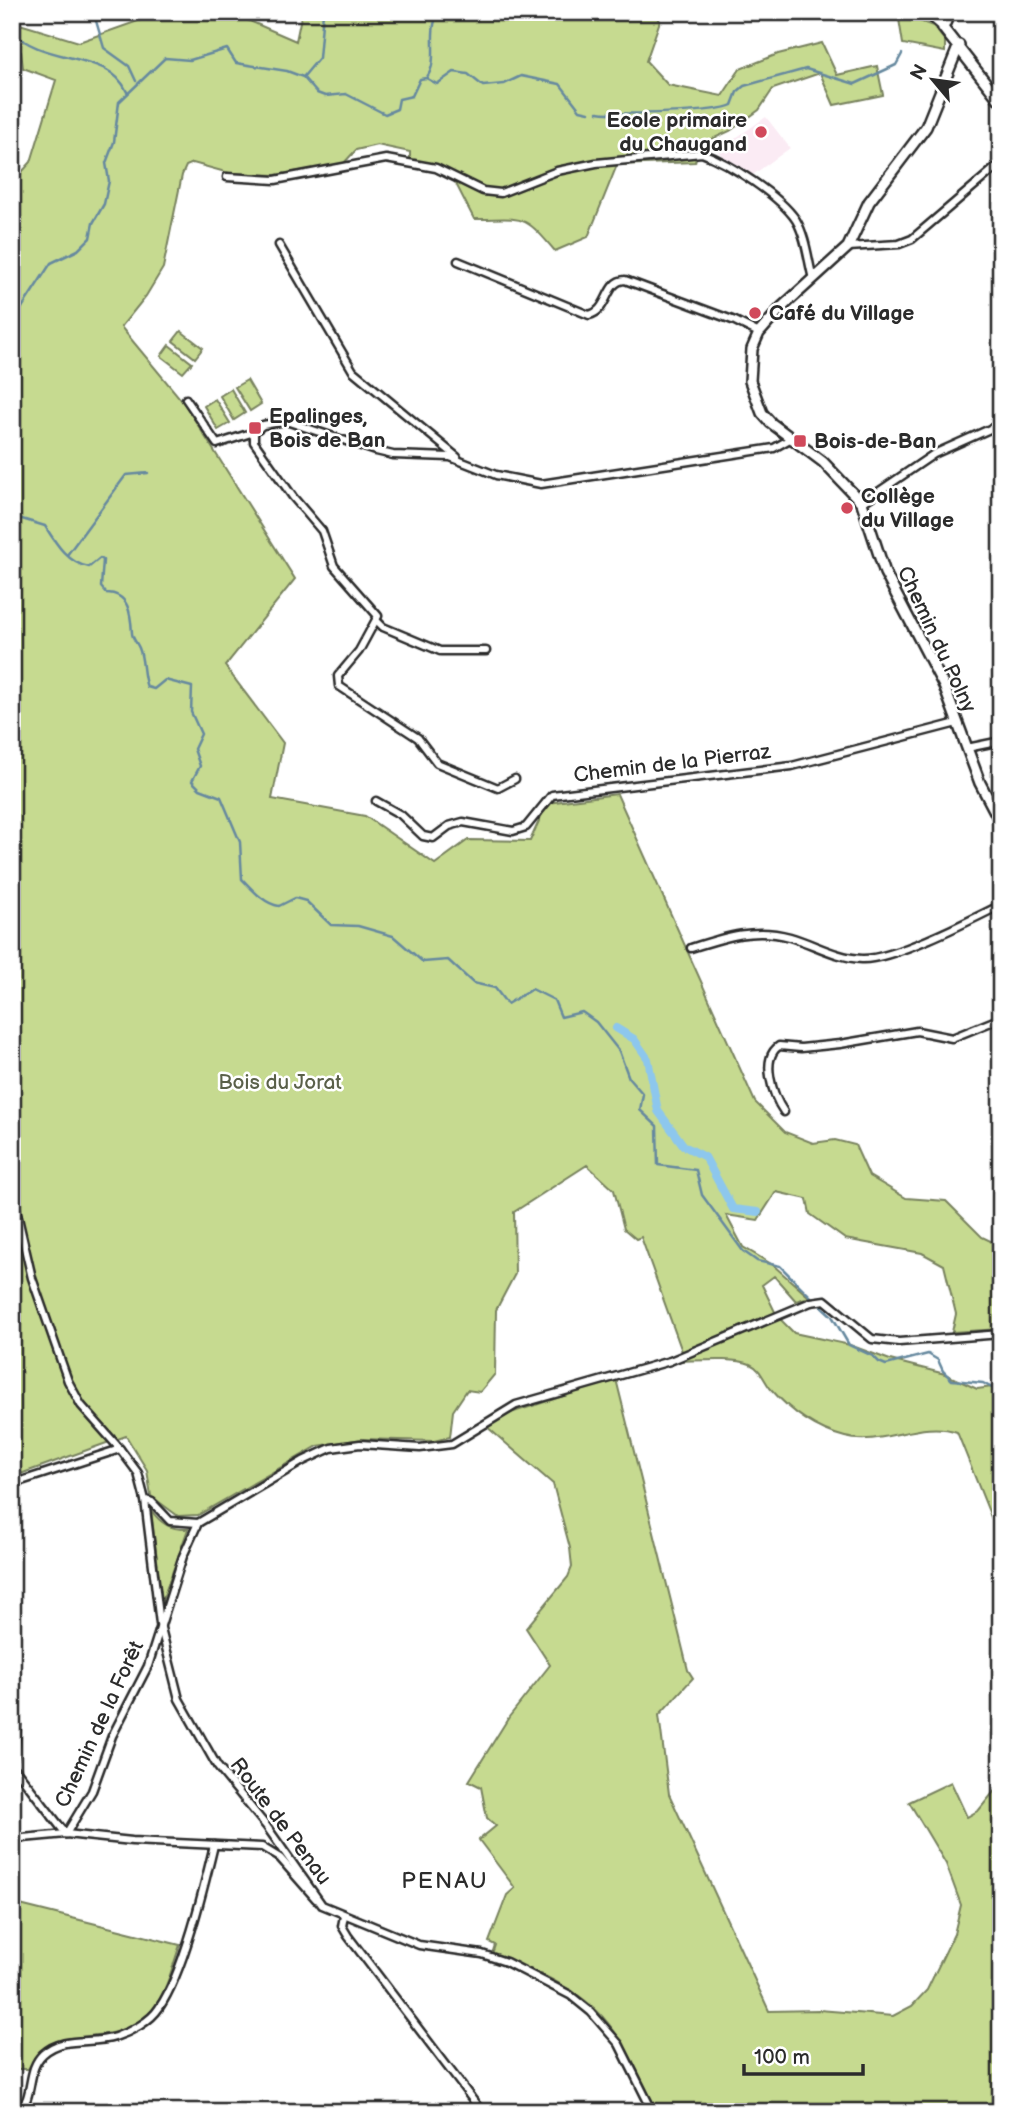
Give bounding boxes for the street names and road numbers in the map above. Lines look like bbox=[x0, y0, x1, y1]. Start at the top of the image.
street label: Chemin du Polny bbox=[892, 562, 982, 717]
street label: Chemin de la Pierraz bbox=[572, 739, 773, 788]
street label: Chemin de la Forêt bbox=[50, 1636, 149, 1812]
street label: Route de Penau bbox=[225, 1753, 337, 1890]

